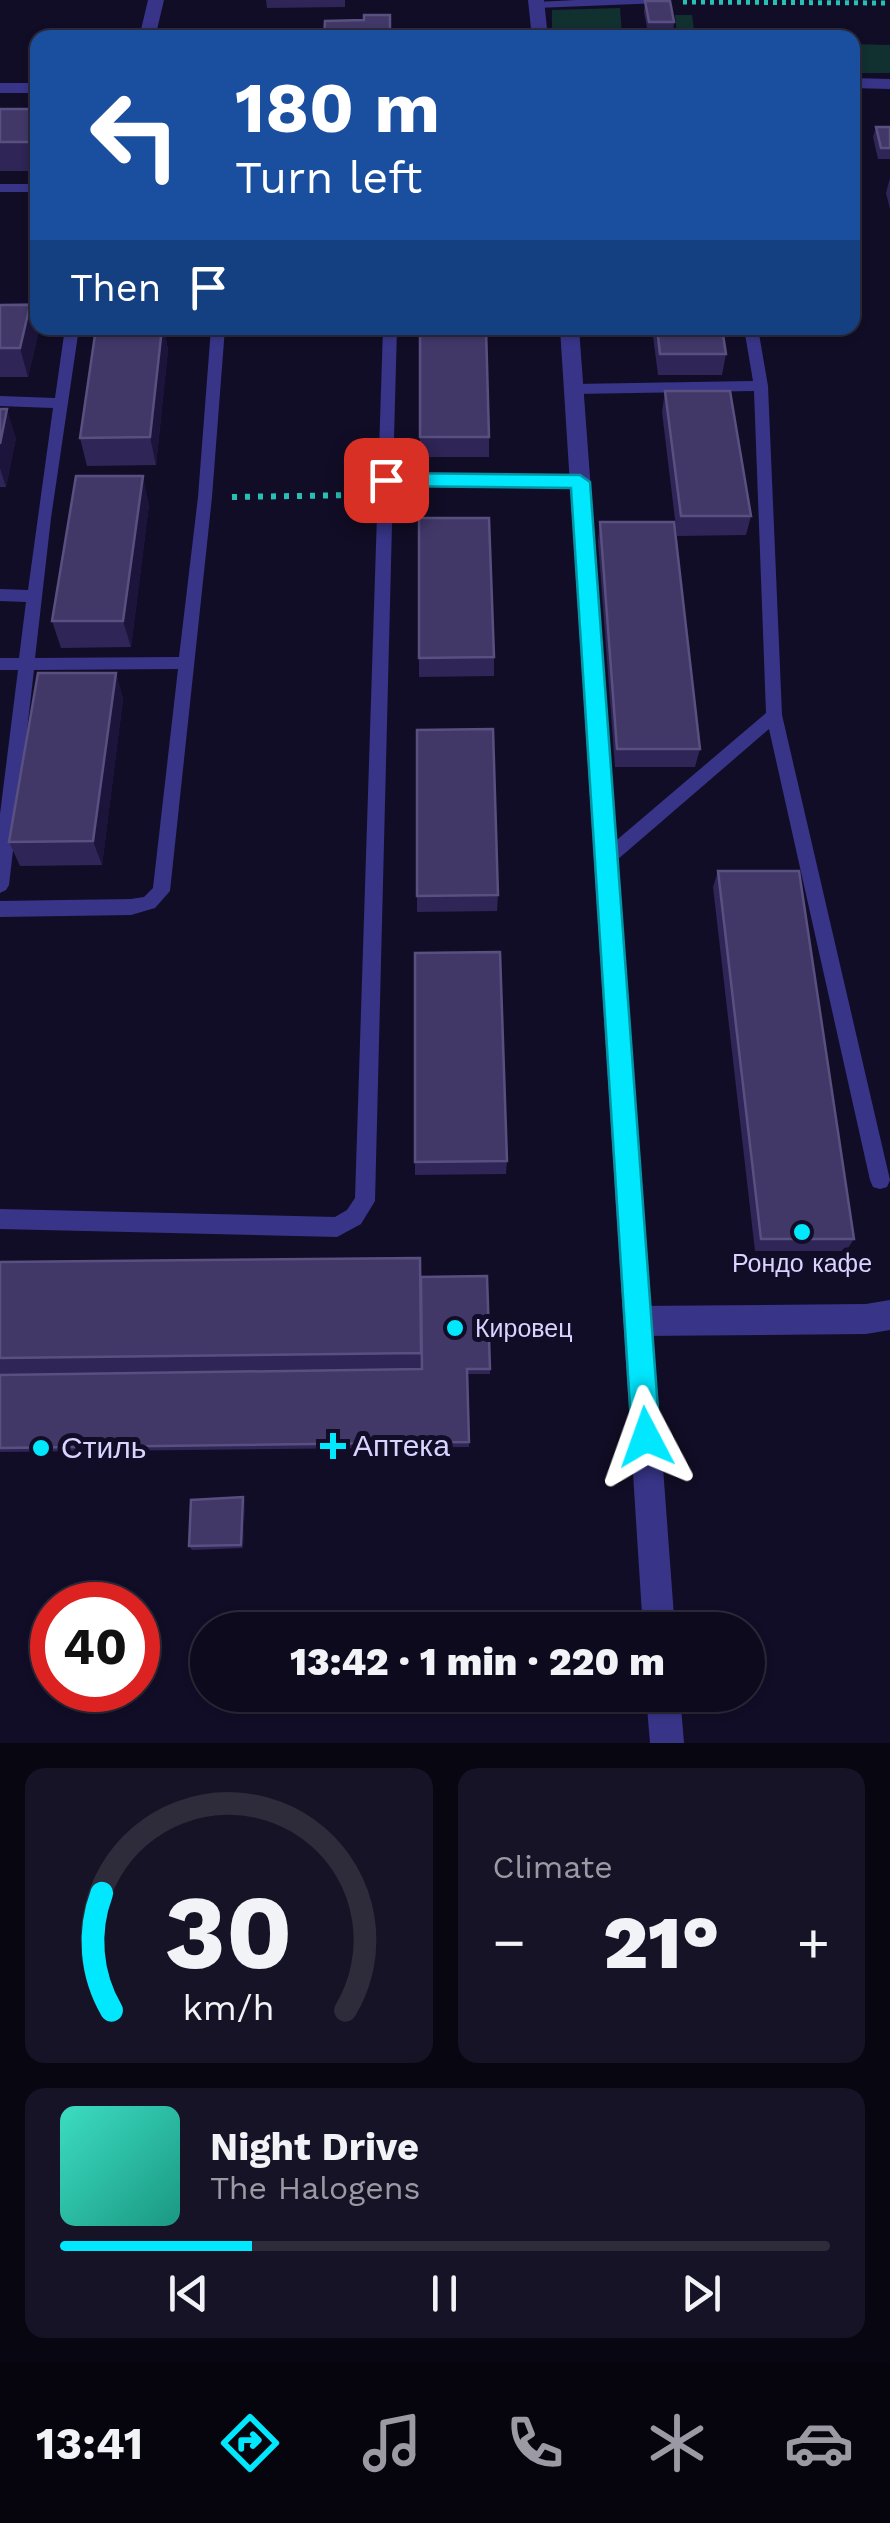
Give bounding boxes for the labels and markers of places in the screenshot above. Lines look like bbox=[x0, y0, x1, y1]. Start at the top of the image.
pin bbox=[344, 438, 429, 523]
marker: Рондо кафе bbox=[791, 1221, 813, 1243]
place label: Рондо кафе bbox=[732, 1249, 872, 1278]
place label: Кировец bbox=[475, 1314, 573, 1343]
marker: Кировец bbox=[444, 1317, 466, 1339]
place label: Аптека bbox=[353, 1428, 450, 1463]
place label: Стиль bbox=[61, 1430, 146, 1465]
marker: Аптека bbox=[322, 1435, 344, 1457]
marker: Стиль bbox=[30, 1437, 52, 1459]

